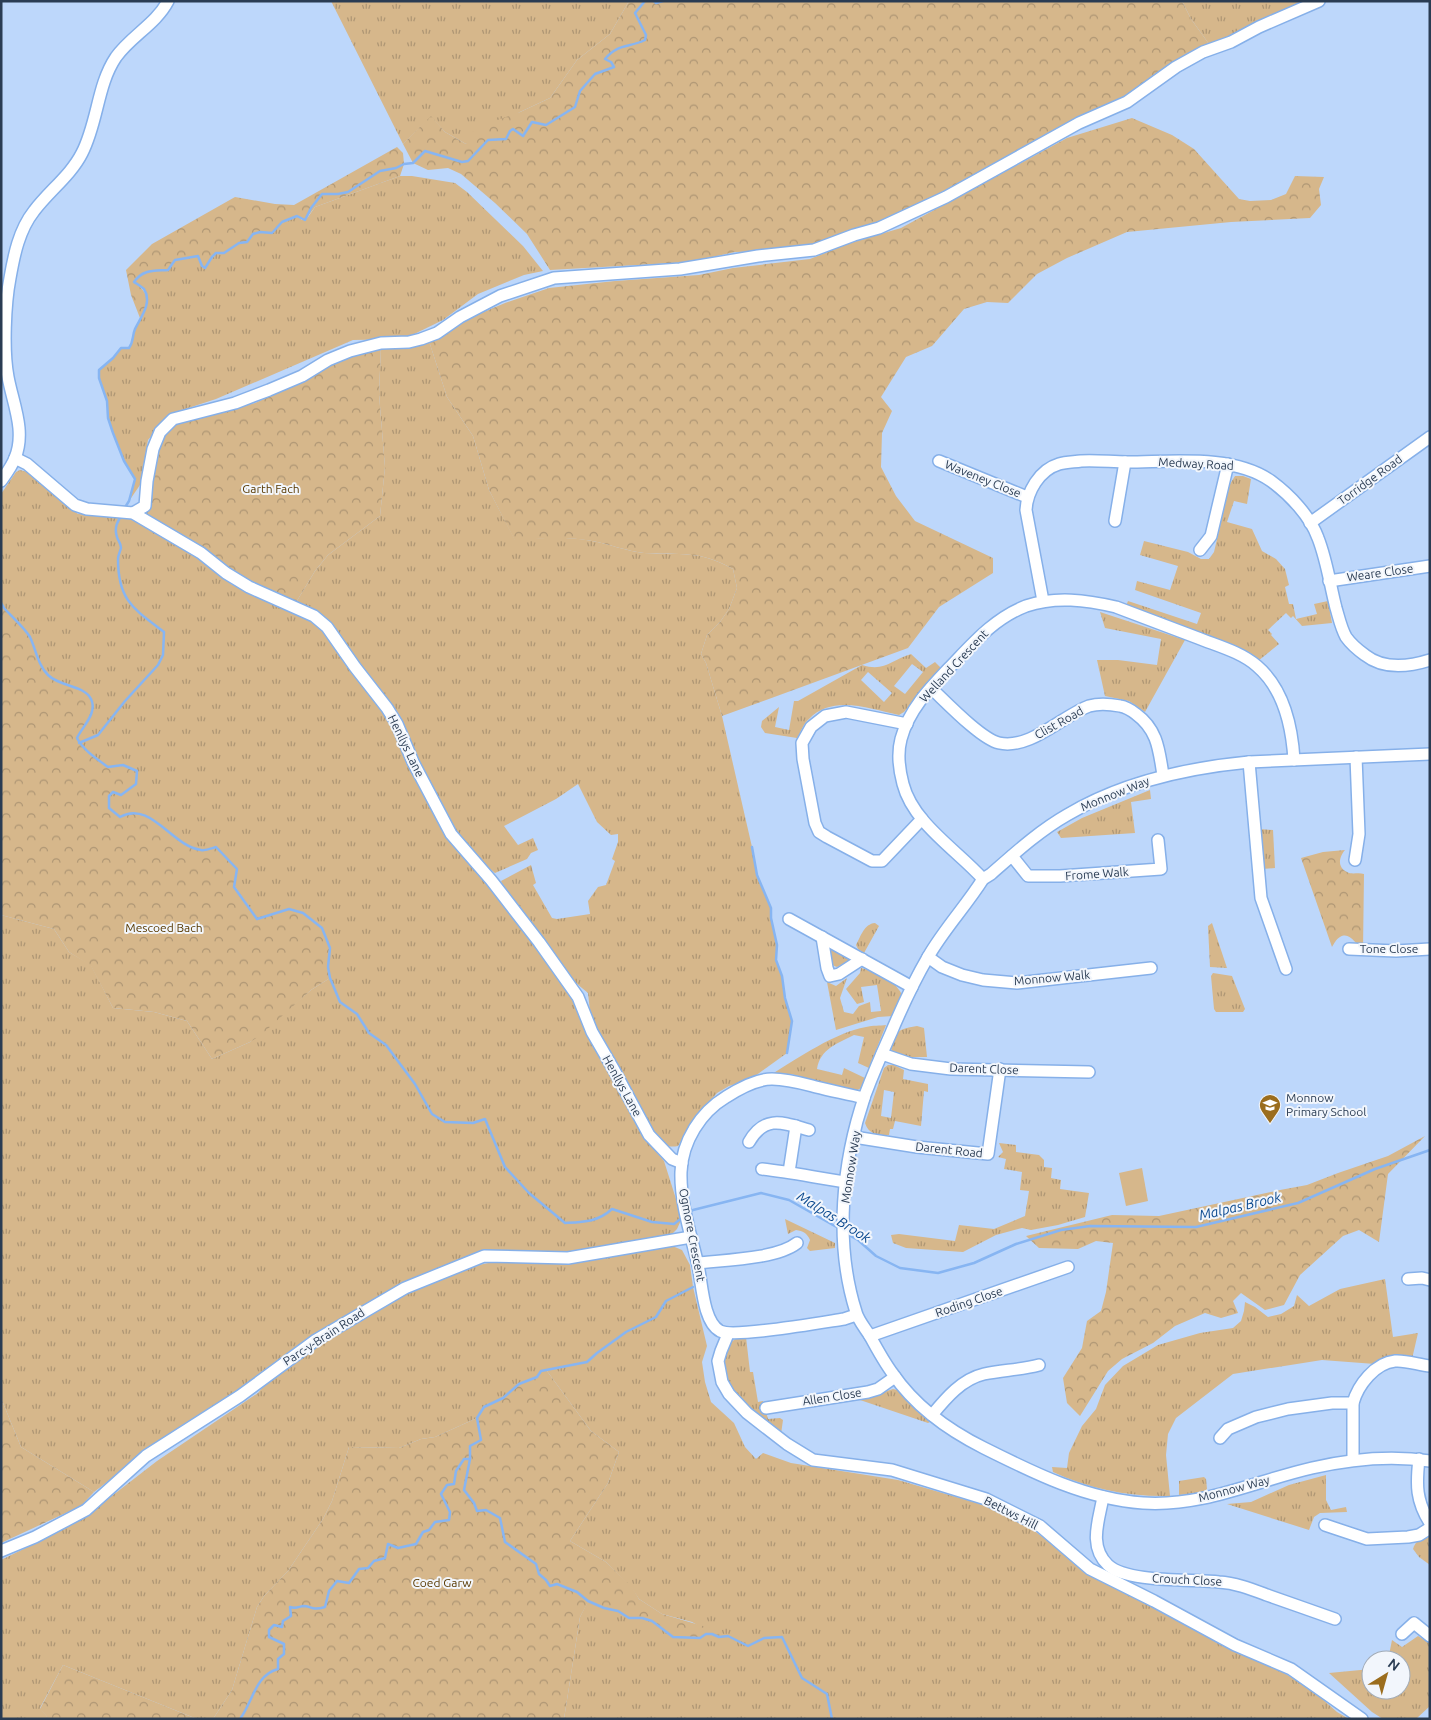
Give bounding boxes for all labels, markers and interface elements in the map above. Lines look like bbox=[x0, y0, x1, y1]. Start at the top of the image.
street label: Torridge Road bbox=[1335, 452, 1404, 507]
street label: Medway Road bbox=[1158, 455, 1234, 472]
street label: Waveney Close bbox=[943, 457, 1023, 500]
park label: Garth Fach bbox=[242, 482, 300, 495]
street label: Weare Close bbox=[1346, 561, 1414, 584]
street label: Welland Crescent bbox=[917, 627, 991, 705]
street label: Clist Road bbox=[1032, 704, 1085, 741]
street label: Henllys Lane bbox=[386, 713, 427, 779]
street label: Monnow Way bbox=[1079, 774, 1151, 813]
street label: Frome Walk bbox=[1065, 865, 1129, 882]
park label: Mescoed Bach bbox=[125, 921, 203, 934]
street label: Tone Close bbox=[1360, 942, 1418, 955]
street label: Monnow Walk bbox=[1013, 968, 1091, 987]
street label: Henllys Lane bbox=[600, 1053, 645, 1118]
street label: Darent Close bbox=[949, 1061, 1019, 1076]
place label: Monnow Primary School bbox=[1286, 1091, 1366, 1118]
school or university icon: Monnow Primary School bbox=[1258, 1093, 1282, 1124]
street label: Monnow Way bbox=[838, 1130, 863, 1204]
street label: Darent Road bbox=[915, 1139, 983, 1160]
street label: Ogmore Crescent bbox=[677, 1187, 708, 1283]
water label: Malpas Brook bbox=[794, 1188, 874, 1246]
water label: Malpas Brook bbox=[1197, 1189, 1283, 1223]
street label: Roding Close bbox=[934, 1284, 1004, 1319]
street label: Parc-y-Brain Road bbox=[281, 1305, 367, 1368]
street label: Allen Close bbox=[801, 1385, 862, 1408]
street label: Monnow Way bbox=[1197, 1473, 1271, 1504]
street label: Bettws Hill bbox=[982, 1493, 1040, 1532]
street label: Crouch Close bbox=[1152, 1571, 1222, 1588]
park label: Coed Garw bbox=[413, 1576, 472, 1589]
north arrow bbox=[1361, 1650, 1411, 1700]
text: N bbox=[1385, 1655, 1403, 1674]

